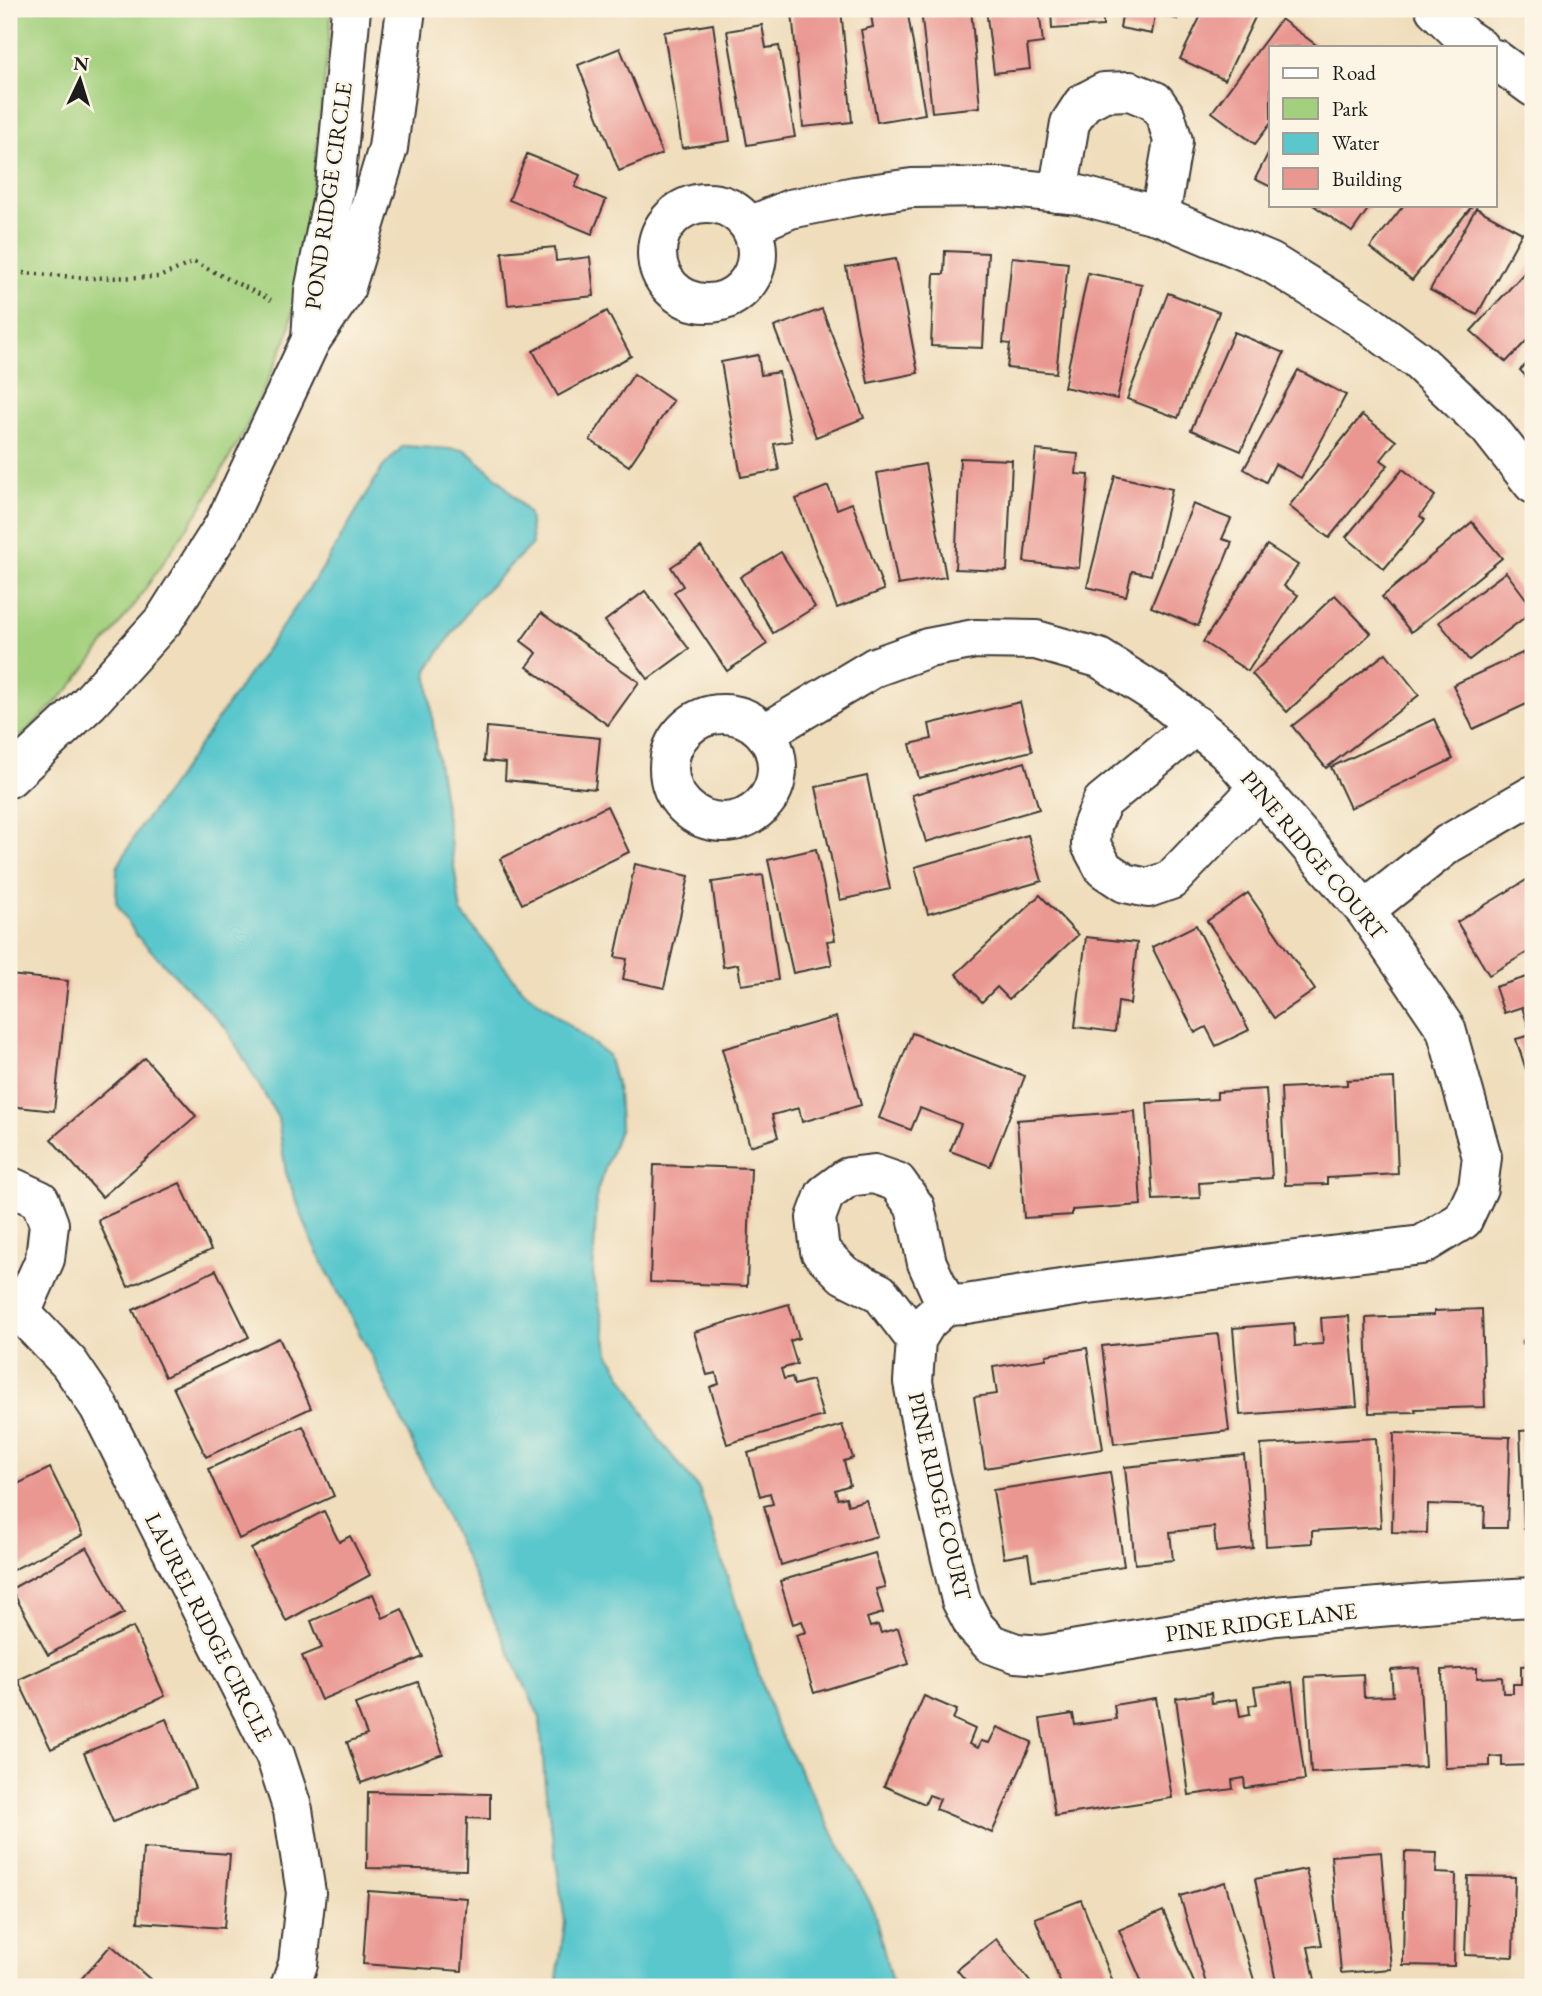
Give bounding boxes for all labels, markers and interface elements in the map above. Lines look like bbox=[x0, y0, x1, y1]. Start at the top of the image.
north arrow bbox=[46, 46, 116, 116]
legend bbox=[1269, 46, 1496, 206]
text: N bbox=[73, 51, 90, 77]
text: Road bbox=[1332, 59, 1376, 86]
street label: POND RIDGE CIRCLE bbox=[297, 80, 359, 312]
text: Park bbox=[1332, 95, 1369, 122]
text: Water bbox=[1332, 129, 1379, 156]
text: Building bbox=[1332, 165, 1402, 192]
street label: PINE RIDGE COURT bbox=[1234, 764, 1394, 947]
street label: PINE RIDGE COURT bbox=[901, 1389, 979, 1604]
street label: LAUREL RIDGE CIRCLE bbox=[138, 1508, 280, 1747]
street label: PINE RIDGE LANE bbox=[1164, 1595, 1359, 1649]

